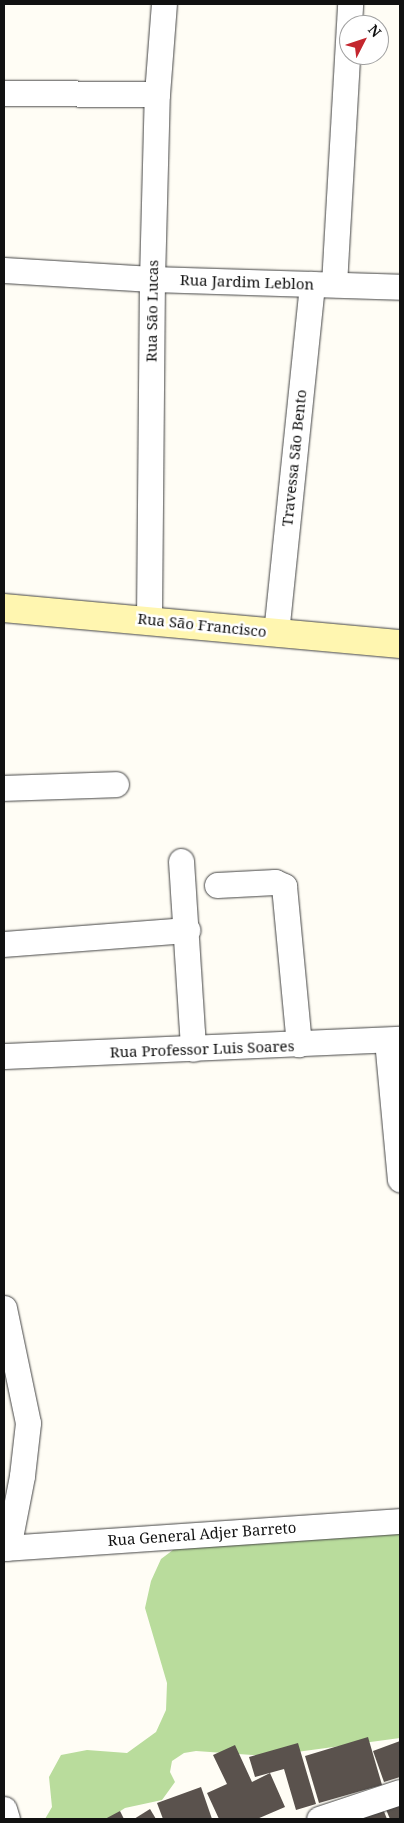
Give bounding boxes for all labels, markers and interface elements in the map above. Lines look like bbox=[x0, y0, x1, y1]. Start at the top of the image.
north arrow bbox=[339, 15, 389, 65]
text: N bbox=[364, 20, 386, 41]
street label: Rua São Lucas bbox=[142, 260, 162, 362]
street label: Rua Jardim Leblon bbox=[180, 271, 314, 293]
street label: Travessa São Bento bbox=[278, 389, 310, 527]
street label: Rua São Francisco bbox=[137, 609, 267, 641]
street label: Rua Professor Luis Soares bbox=[109, 1037, 295, 1061]
street label: Rua General Adjer Barreto bbox=[107, 1518, 297, 1550]

